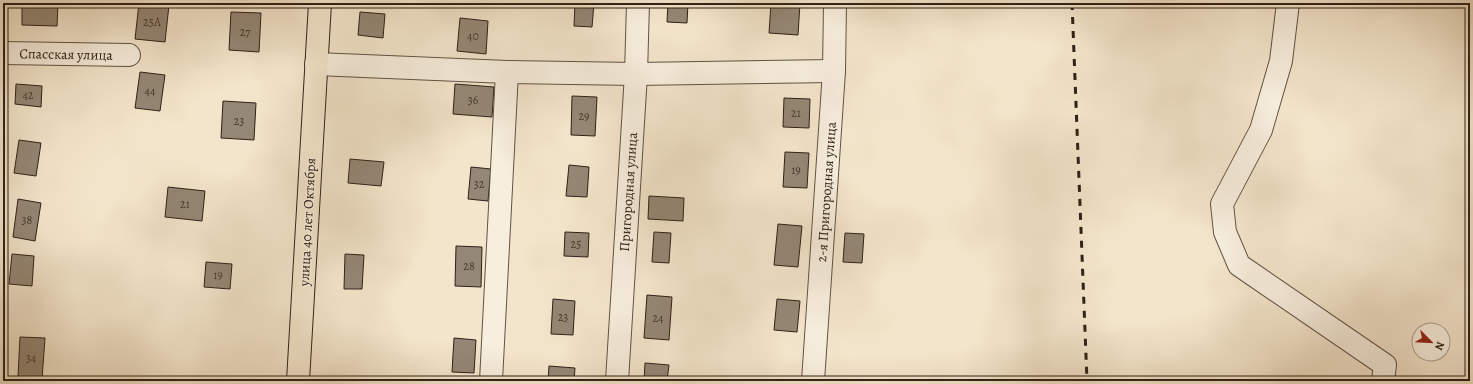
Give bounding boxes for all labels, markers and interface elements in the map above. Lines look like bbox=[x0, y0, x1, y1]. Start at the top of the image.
house number: 25А bbox=[143, 14, 162, 30]
house number: 27 bbox=[240, 24, 251, 40]
house number: 40 bbox=[467, 28, 479, 44]
street label: Спасская улица bbox=[19, 44, 113, 65]
house number: 44 bbox=[145, 83, 156, 99]
house number: 42 bbox=[22, 87, 34, 103]
house number: 36 bbox=[468, 92, 479, 108]
house number: 21 bbox=[791, 105, 801, 121]
house number: 29 bbox=[578, 108, 590, 124]
house number: 23 bbox=[234, 113, 244, 129]
street label: 2-я Пригородная улица bbox=[812, 121, 841, 263]
street label: Пригородная улица bbox=[615, 131, 642, 252]
street label: улица 40 лет Октября bbox=[295, 157, 320, 288]
house number: 19 bbox=[791, 162, 801, 178]
house number: 32 bbox=[474, 176, 485, 192]
house number: 21 bbox=[180, 196, 190, 212]
house number: 38 bbox=[22, 212, 33, 228]
house number: 25 bbox=[571, 236, 581, 252]
house number: 28 bbox=[463, 258, 475, 274]
house number: 19 bbox=[213, 267, 223, 283]
house number: 23 bbox=[558, 309, 568, 325]
house number: 24 bbox=[652, 310, 664, 326]
north arrow bbox=[1411, 322, 1451, 362]
text: N bbox=[1431, 339, 1448, 353]
house number: 34 bbox=[26, 350, 37, 366]

